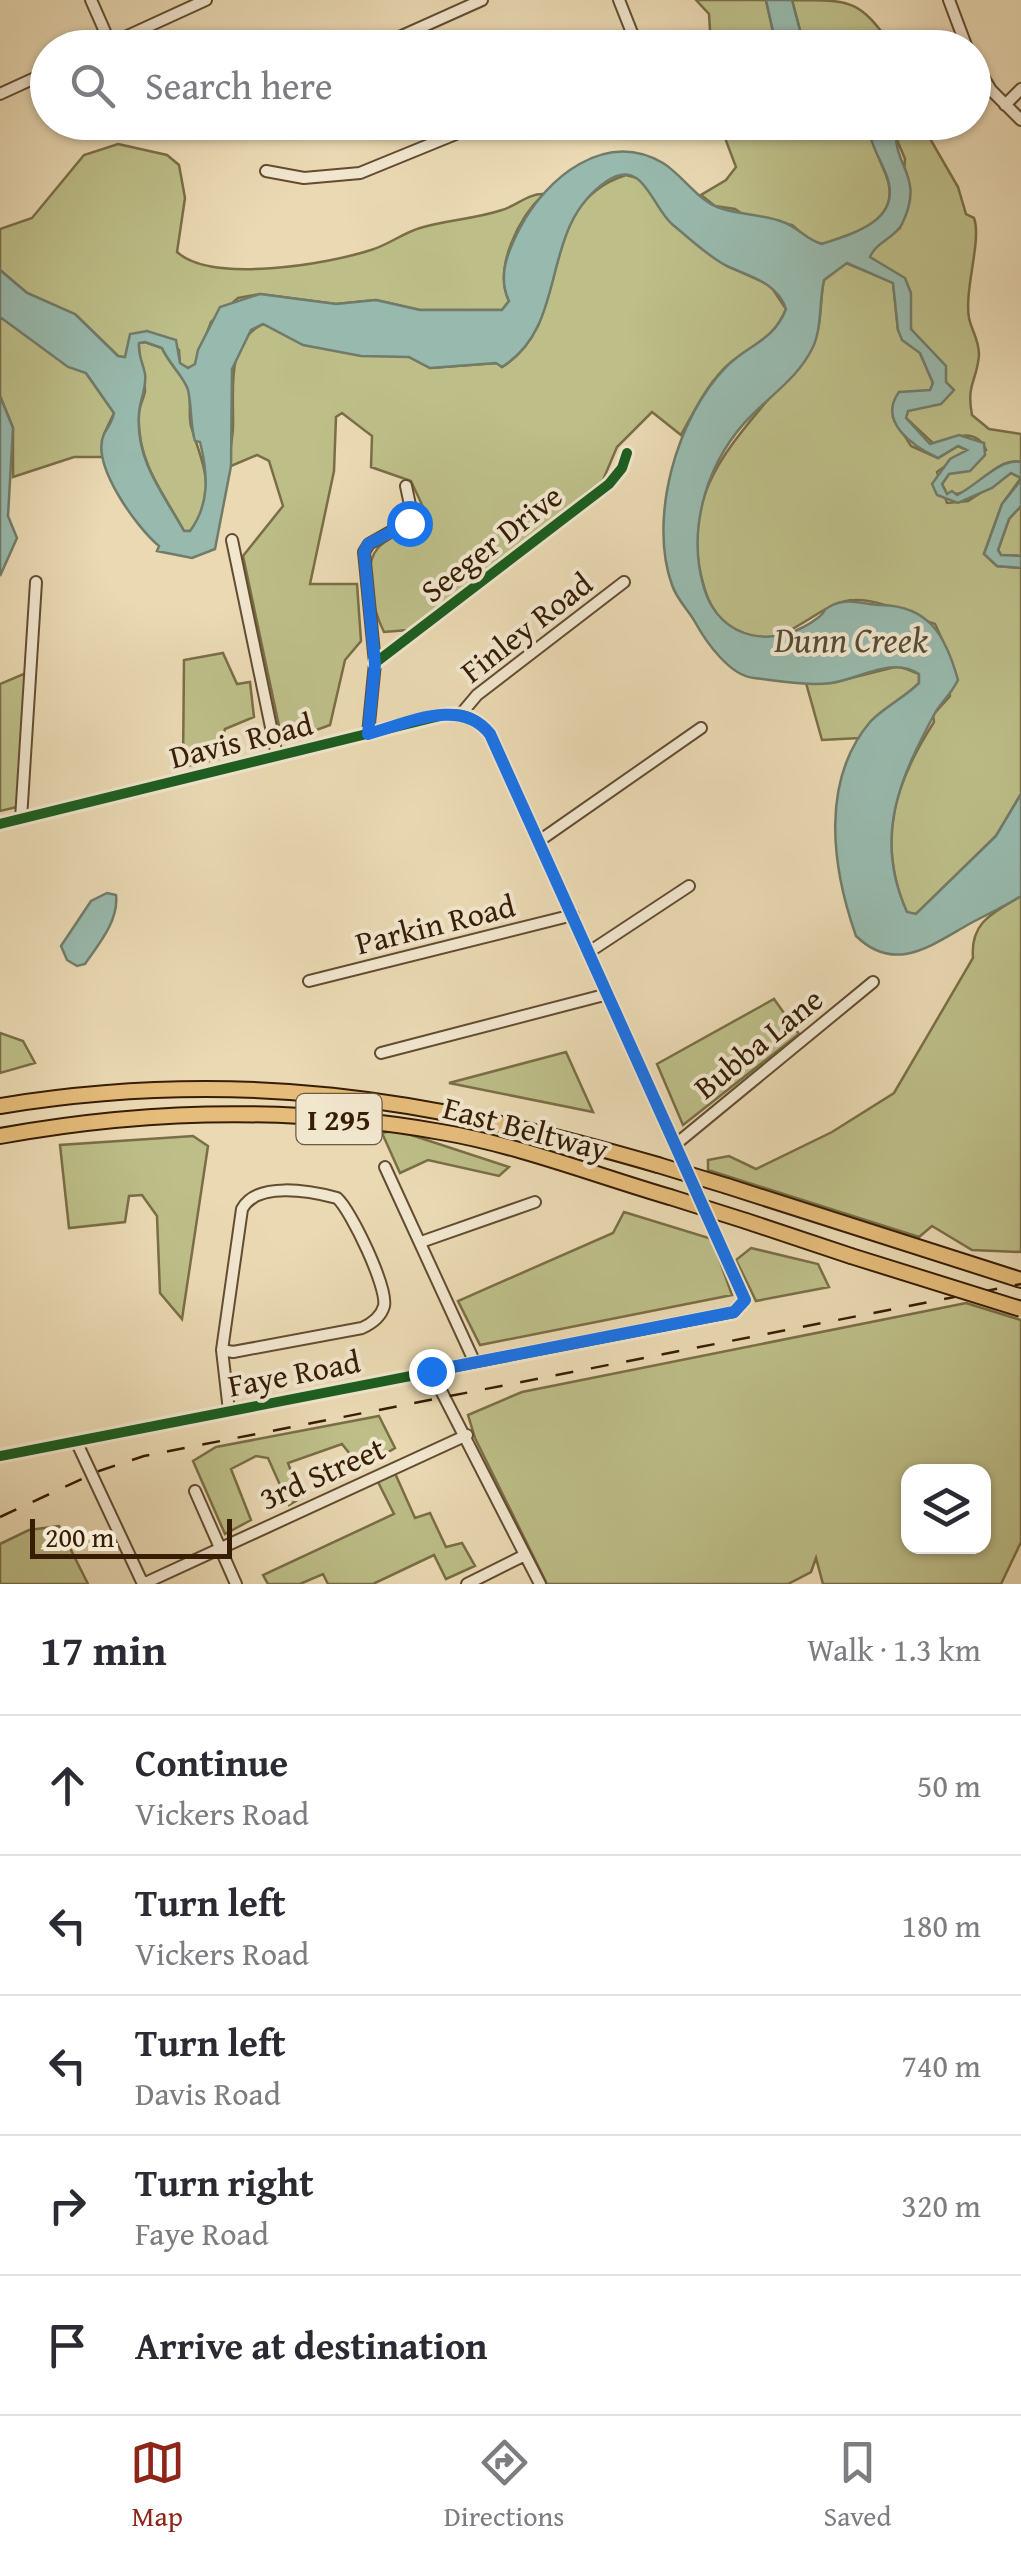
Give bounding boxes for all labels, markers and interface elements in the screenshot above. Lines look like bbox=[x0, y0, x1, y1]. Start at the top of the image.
search box bbox=[30, 30, 991, 140]
text: Search here bbox=[145, 57, 333, 113]
icon: search bbox=[65, 58, 120, 113]
street label: Seeger Drive bbox=[410, 473, 572, 613]
route start bbox=[387, 501, 433, 547]
street label: Finley Road bbox=[450, 560, 602, 694]
water label: Dunn Creek bbox=[773, 614, 929, 665]
street label: Davis Road bbox=[165, 700, 317, 780]
street label: Parkin Road bbox=[350, 882, 520, 966]
street label: Bubba Lane bbox=[683, 976, 833, 1110]
street label: East Beltway bbox=[438, 1083, 614, 1173]
road number: I 295 bbox=[296, 1094, 382, 1144]
street label: Faye Road bbox=[224, 1337, 364, 1409]
route end bbox=[409, 1349, 455, 1395]
street label: 3rd Street bbox=[252, 1424, 392, 1522]
map controls bbox=[901, 1464, 991, 1554]
button: layers bbox=[901, 1464, 991, 1554]
scale bar bbox=[30, 1514, 232, 1558]
text: 200 m bbox=[45, 1516, 114, 1557]
text: 17 min bbox=[40, 1619, 167, 1680]
text: Walk · 1.3 km bbox=[807, 1626, 981, 1673]
text: Continue bbox=[135, 1734, 288, 1790]
icon: ahead bbox=[40, 1758, 95, 1813]
text: 50 m bbox=[917, 1762, 981, 1809]
text: Vickers Road bbox=[135, 1790, 309, 1837]
text: Turn left bbox=[135, 1874, 286, 1930]
icon: left bbox=[40, 1898, 95, 1953]
text: 180 m bbox=[902, 1902, 981, 1949]
text: Vickers Road bbox=[135, 1930, 309, 1977]
text: Turn left bbox=[135, 2014, 286, 2070]
icon: left bbox=[40, 2038, 95, 2093]
text: 740 m bbox=[902, 2042, 981, 2089]
text: Davis Road bbox=[135, 2070, 281, 2117]
text: Turn right bbox=[135, 2154, 314, 2210]
icon: right bbox=[40, 2178, 95, 2233]
text: 320 m bbox=[902, 2182, 981, 2229]
text: Faye Road bbox=[135, 2210, 269, 2257]
text: Arrive at destination bbox=[135, 2317, 488, 2373]
icon: arrive bbox=[40, 2318, 95, 2373]
tab: Map bbox=[130, 2435, 185, 2536]
tab: Directions bbox=[444, 2435, 564, 2536]
tab: Saved bbox=[824, 2435, 891, 2536]

